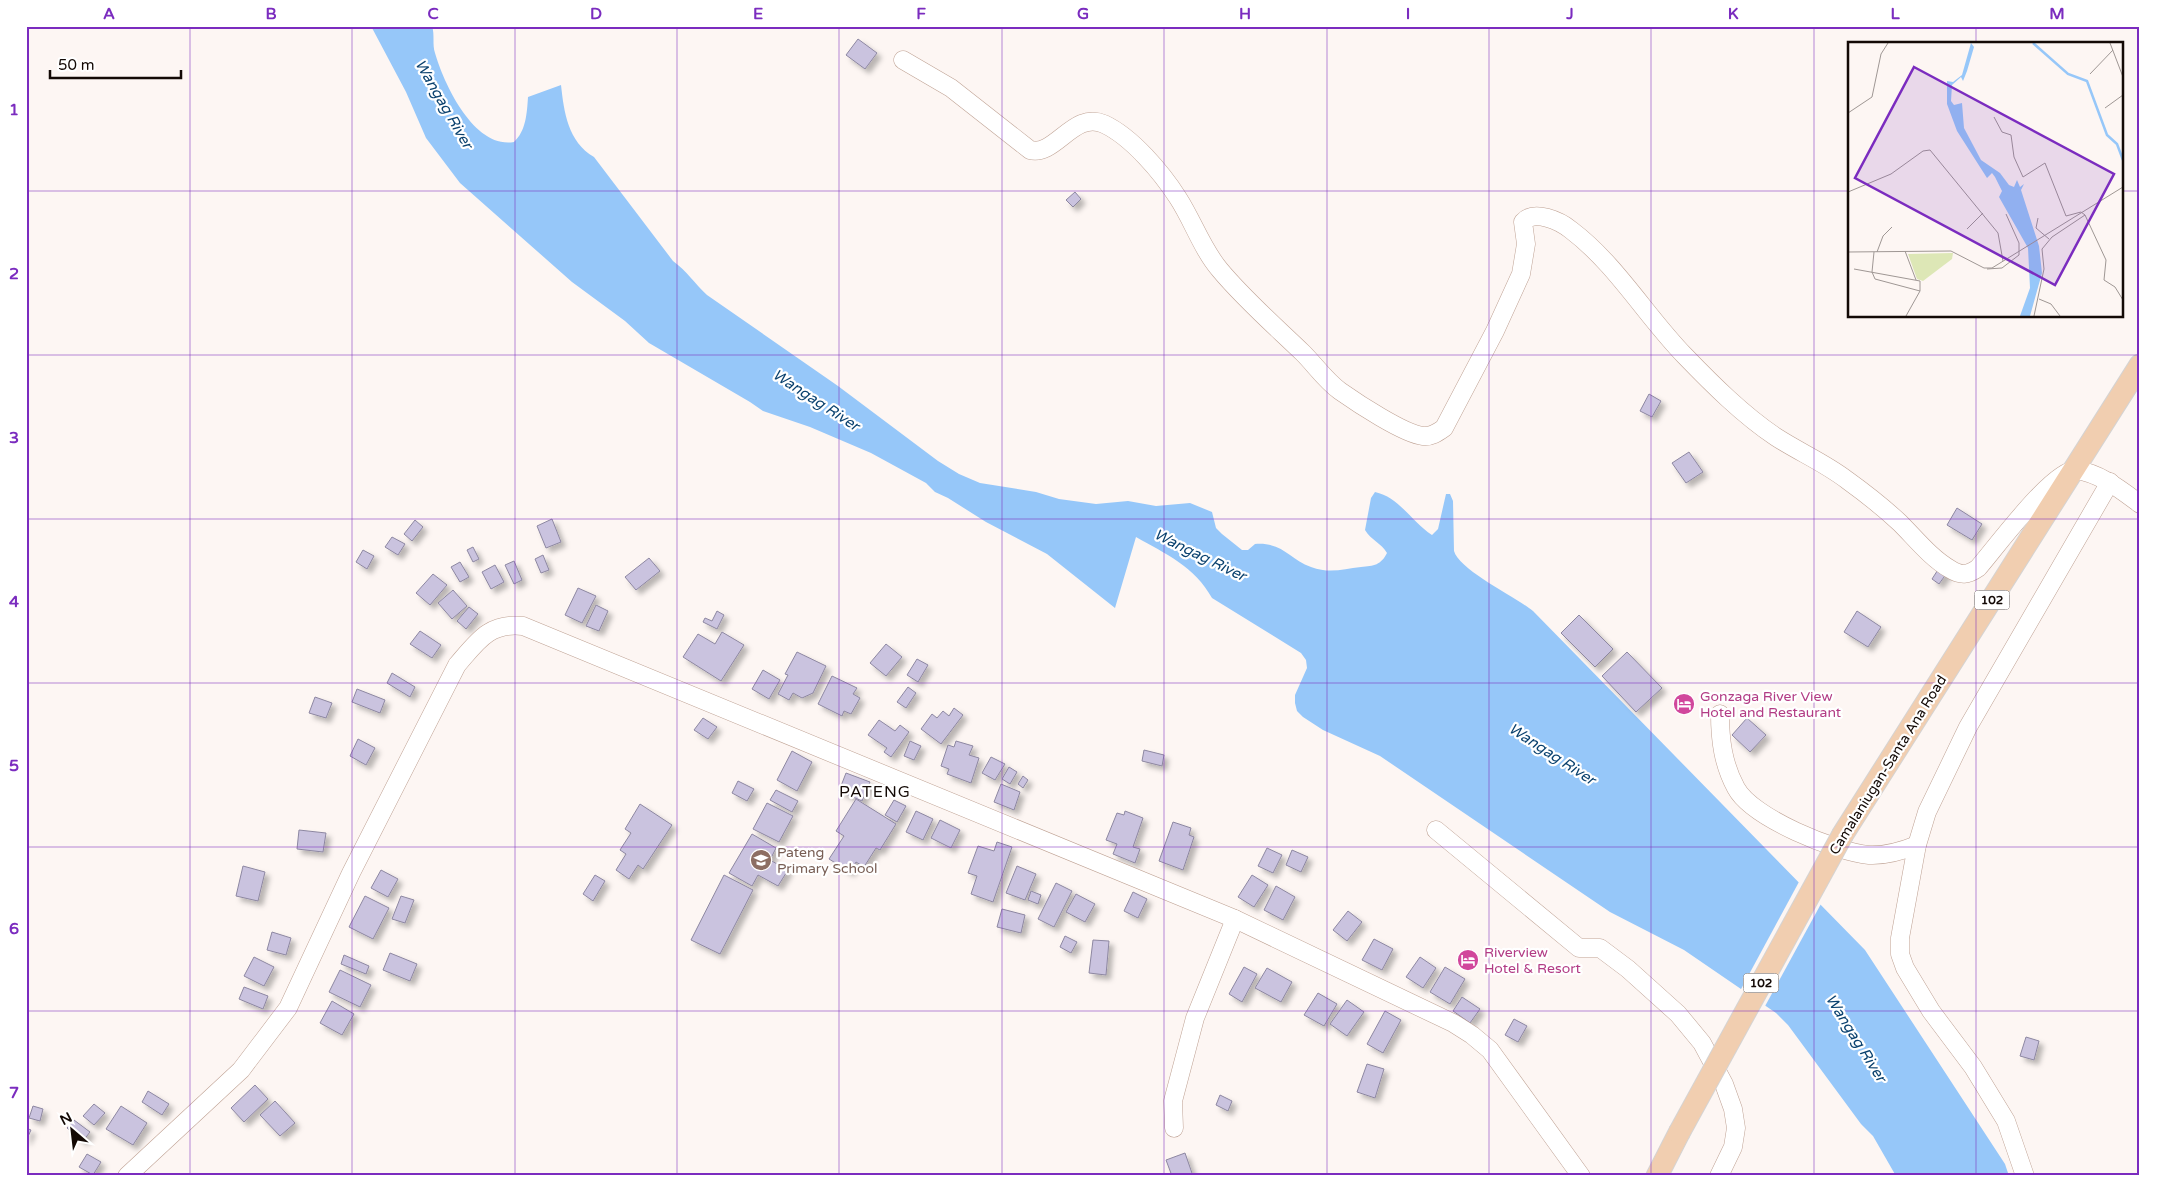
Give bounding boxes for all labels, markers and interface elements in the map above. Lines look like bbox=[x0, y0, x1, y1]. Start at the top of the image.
text: A bbox=[103, 4, 115, 24]
text: B bbox=[265, 4, 277, 24]
text: C bbox=[427, 4, 439, 24]
text: D bbox=[590, 4, 602, 24]
text: E bbox=[753, 4, 763, 24]
text: F bbox=[916, 4, 926, 24]
text: G bbox=[1077, 4, 1089, 24]
text: H bbox=[1239, 4, 1251, 24]
text: I bbox=[1406, 4, 1410, 24]
text: J bbox=[1565, 4, 1574, 24]
text: K bbox=[1728, 4, 1739, 24]
text: L bbox=[1890, 4, 1900, 24]
text: M bbox=[2049, 4, 2065, 24]
inset map bbox=[1848, 42, 2124, 318]
scale bar bbox=[50, 48, 181, 80]
text: 50 m bbox=[58, 56, 95, 74]
water label: Wangag River bbox=[411, 56, 478, 154]
text: 1 bbox=[9, 100, 19, 120]
text: 2 bbox=[9, 264, 19, 284]
water label: Wangag River bbox=[769, 365, 865, 436]
text: 3 bbox=[9, 428, 19, 448]
water label: Wangag River bbox=[1151, 525, 1251, 586]
road number: 102 bbox=[1974, 590, 2010, 610]
text: 4 bbox=[9, 592, 19, 612]
street label: Camalaniugan-Santa Ana Road bbox=[1826, 672, 1950, 858]
place label: Gonzaga River View Hotel and Restaurant bbox=[1700, 688, 1842, 721]
hotel icon: Gonzaga River View Hotel and Restaurant bbox=[1672, 692, 1696, 716]
water label: Wangag River bbox=[1505, 719, 1601, 790]
text: 5 bbox=[9, 756, 19, 776]
district label: PATENG bbox=[839, 782, 911, 802]
place label: Pateng Primary School bbox=[777, 844, 878, 877]
school or university icon: Pateng Primary School bbox=[749, 848, 773, 872]
text: 6 bbox=[9, 919, 19, 939]
place label: Riverview Hotel & Resort bbox=[1484, 944, 1582, 977]
hotel icon: Riverview Hotel & Resort bbox=[1456, 948, 1480, 972]
road number: 102 bbox=[1744, 974, 1778, 992]
water label: Wangag River bbox=[1822, 991, 1891, 1087]
text: 7 bbox=[9, 1083, 19, 1103]
north arrow bbox=[48, 1104, 98, 1154]
text: N bbox=[57, 1109, 75, 1129]

